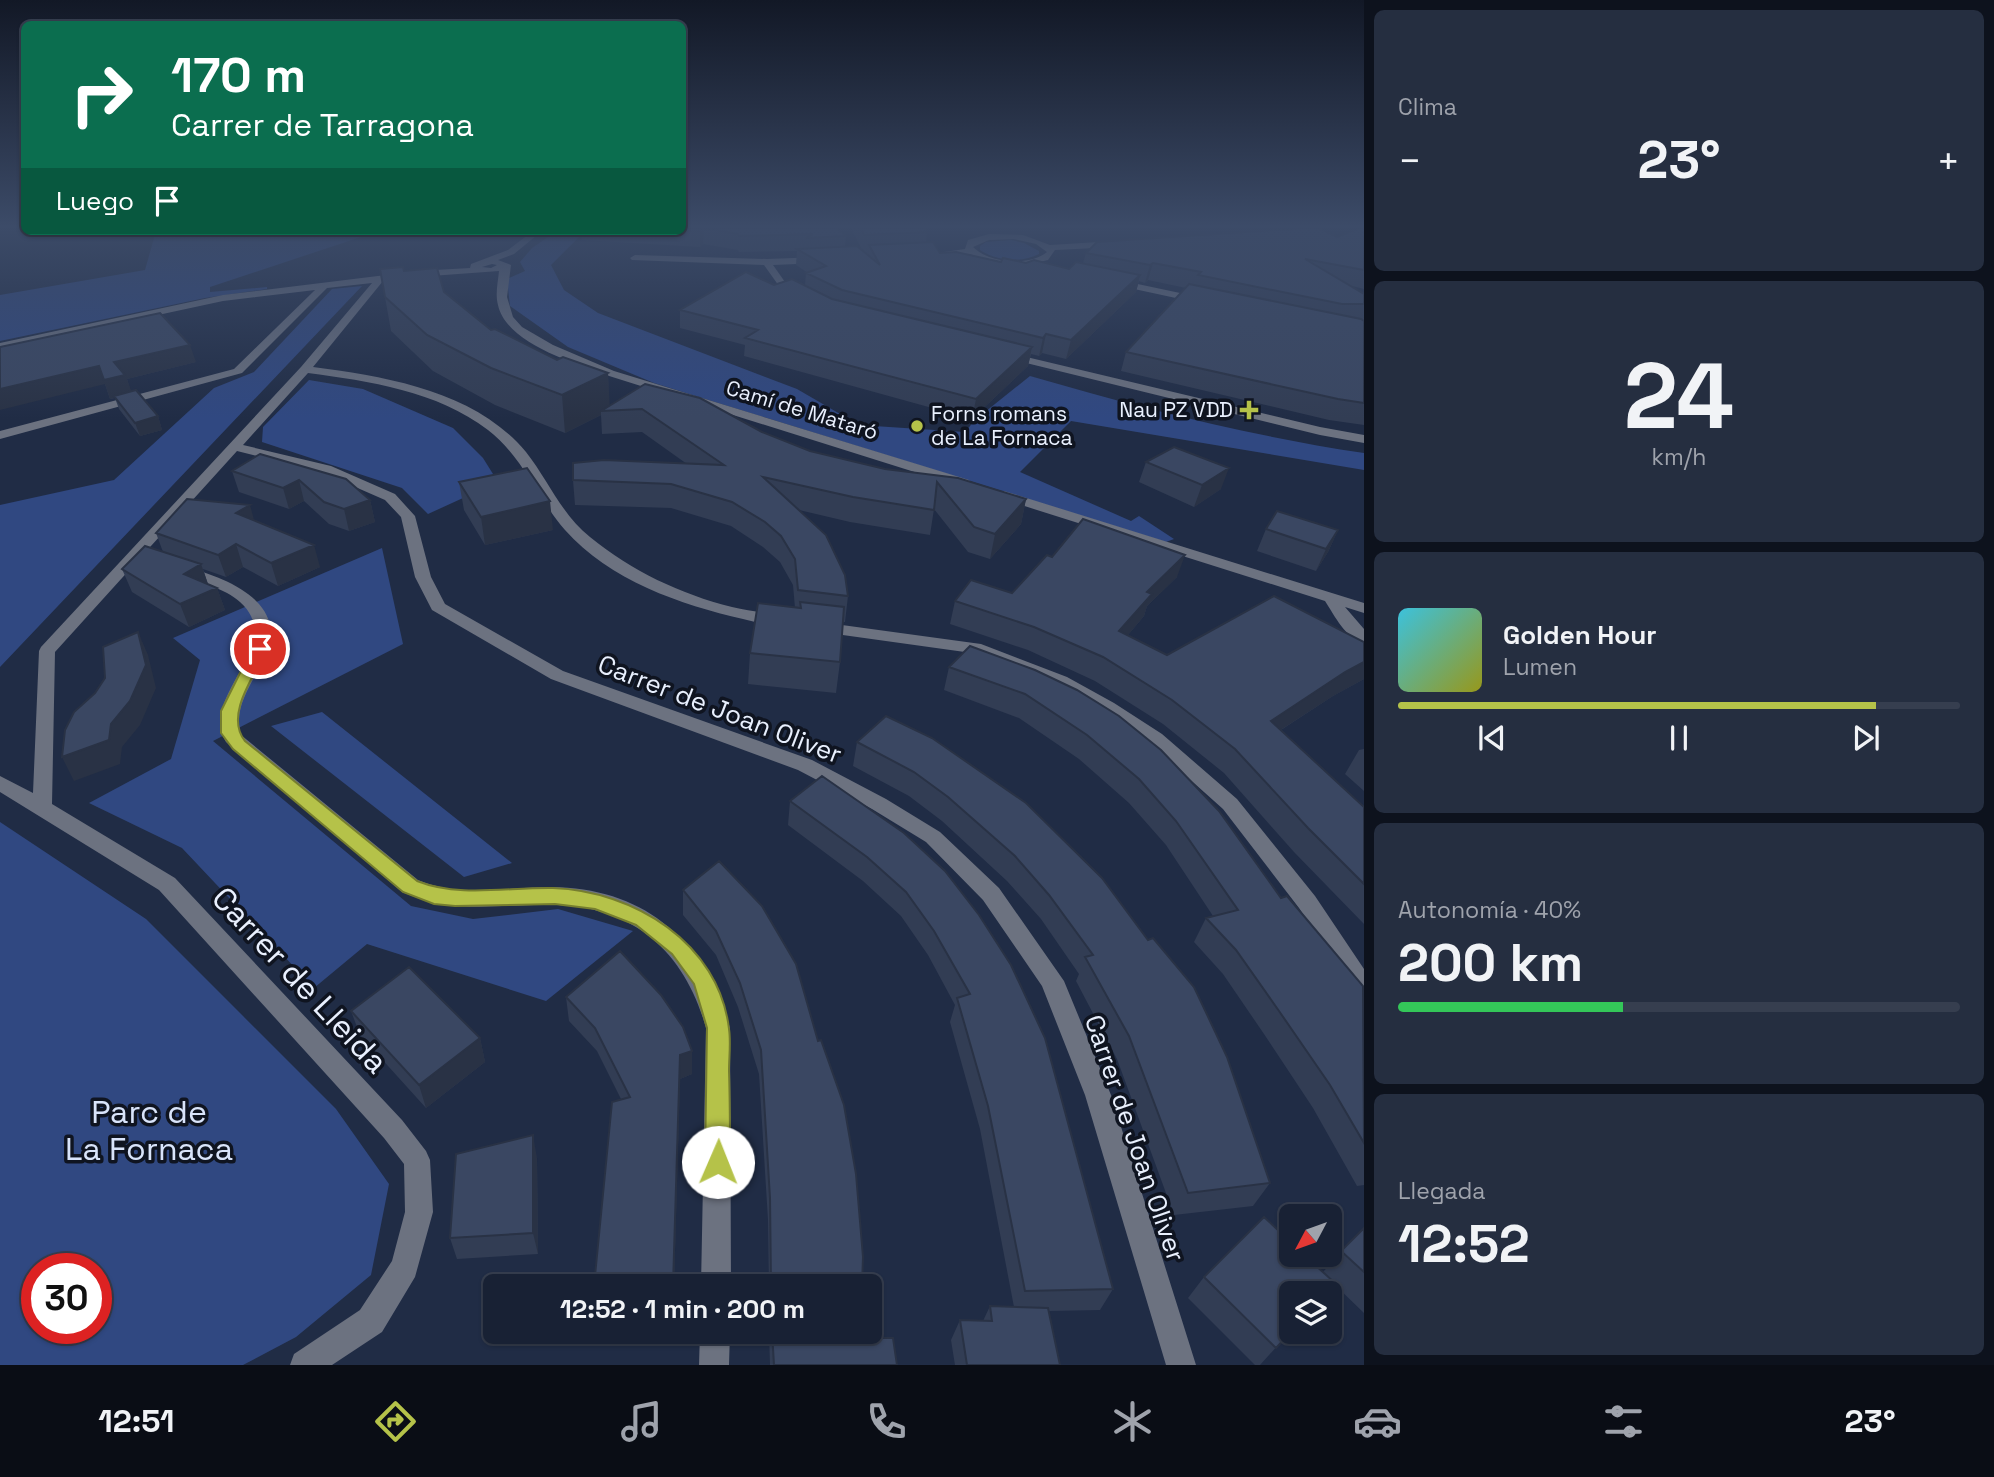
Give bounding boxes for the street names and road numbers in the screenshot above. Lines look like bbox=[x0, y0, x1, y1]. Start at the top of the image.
street label: Camí de Mataró bbox=[723, 374, 881, 445]
street label: Carrer de Joan Oliver bbox=[593, 647, 847, 771]
street label: Carrer de Lleida bbox=[203, 878, 397, 1082]
street label: Carrer de Joan Oliver bbox=[1077, 1010, 1193, 1266]

